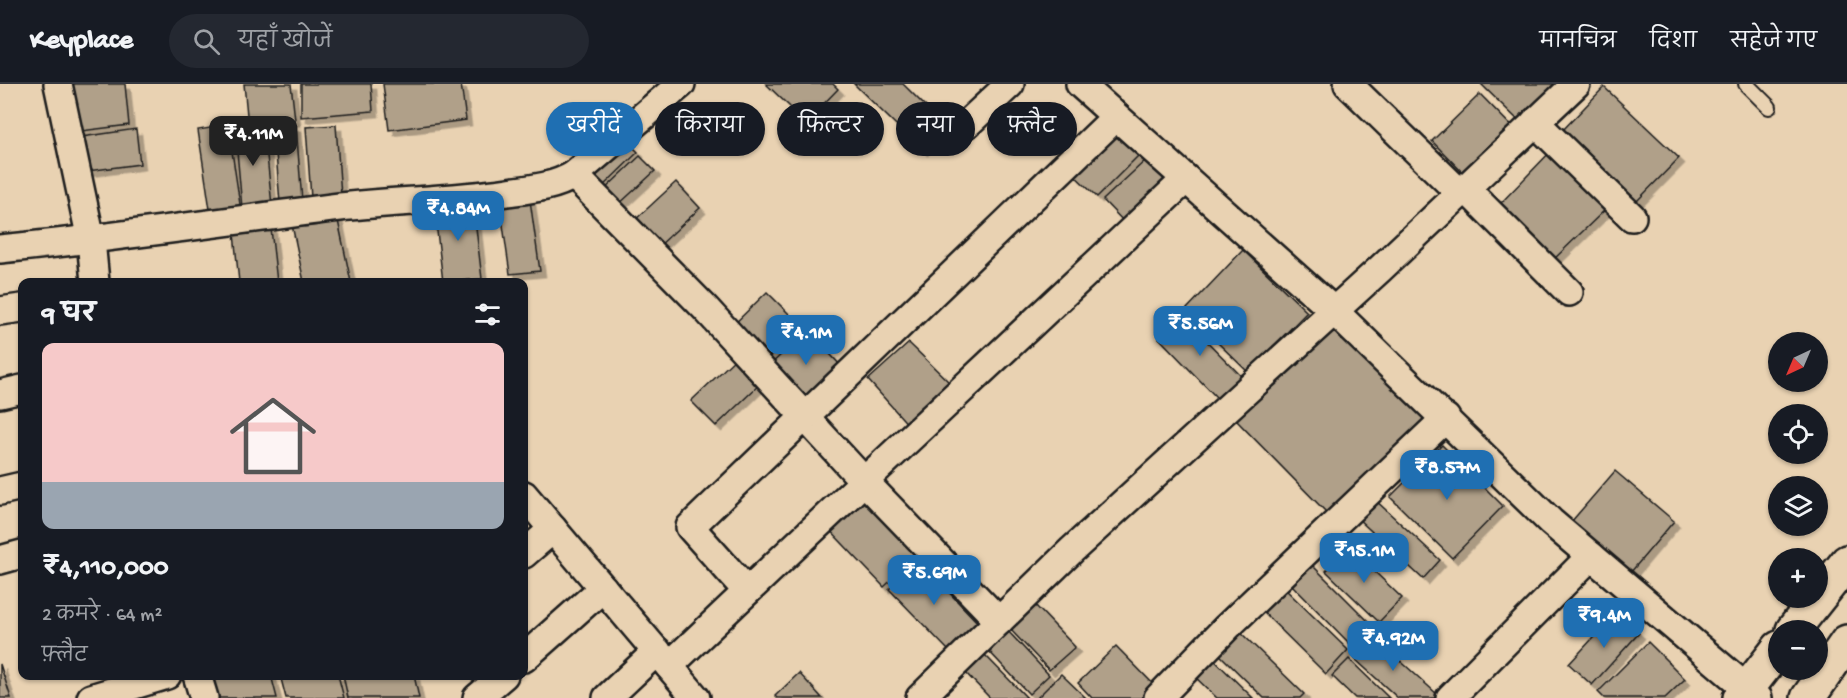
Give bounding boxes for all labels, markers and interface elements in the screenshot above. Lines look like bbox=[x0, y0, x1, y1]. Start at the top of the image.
search box bbox=[169, 14, 589, 68]
text: Keyplace bbox=[30, 25, 133, 58]
icon: search bbox=[190, 25, 223, 58]
text: यहाँ खोजें bbox=[238, 30, 332, 56]
text: मानचित्र bbox=[1540, 31, 1617, 56]
text: दिशा bbox=[1650, 31, 1697, 56]
text: सहेजे गए bbox=[1730, 31, 1817, 56]
chip: खरीदें bbox=[546, 102, 643, 156]
chip: किराया bbox=[655, 102, 765, 156]
chip: फ़िल्टर bbox=[777, 102, 884, 156]
chip: नया bbox=[896, 102, 975, 156]
chip: फ़्लैट bbox=[987, 102, 1077, 156]
pin: ₹4.11M bbox=[204, 116, 302, 167]
text: ₹4.11M bbox=[223, 124, 283, 147]
pin: ₹4.84M bbox=[409, 191, 507, 242]
text: ₹4.84M bbox=[426, 199, 490, 222]
icon: filters bbox=[471, 298, 504, 331]
text: 9 घर bbox=[42, 301, 96, 332]
pin: ₹5.56M bbox=[1151, 306, 1249, 357]
text: ₹5.56M bbox=[1167, 314, 1233, 337]
pin: ₹4.1M bbox=[764, 315, 848, 366]
text: ₹4.1M bbox=[780, 323, 832, 346]
north arrow bbox=[1768, 332, 1828, 392]
map controls bbox=[1768, 332, 1828, 680]
icon: home bbox=[219, 382, 327, 490]
button: locate bbox=[1768, 404, 1828, 464]
pin: ₹8.57M bbox=[1398, 450, 1496, 501]
text: ₹8.57M bbox=[1414, 458, 1480, 481]
button: layers bbox=[1768, 476, 1828, 536]
pin: ₹15.1M bbox=[1315, 533, 1413, 584]
text: ₹15.1M bbox=[1334, 541, 1394, 564]
button: + bbox=[1768, 548, 1828, 608]
text: ₹4,110,000 bbox=[42, 554, 169, 585]
pin: ₹5.69M bbox=[885, 555, 983, 606]
text: ₹5.69M bbox=[902, 563, 966, 586]
pin: ₹9.4M bbox=[1562, 598, 1646, 649]
text: 2 कमरे · 64 m² bbox=[42, 605, 162, 628]
text: ₹9.4M bbox=[1577, 606, 1631, 629]
button: − bbox=[1768, 620, 1828, 680]
pin: ₹4.92M bbox=[1344, 621, 1442, 672]
text: ₹4.92M bbox=[1361, 629, 1425, 652]
text: फ़्लैट bbox=[42, 646, 88, 669]

